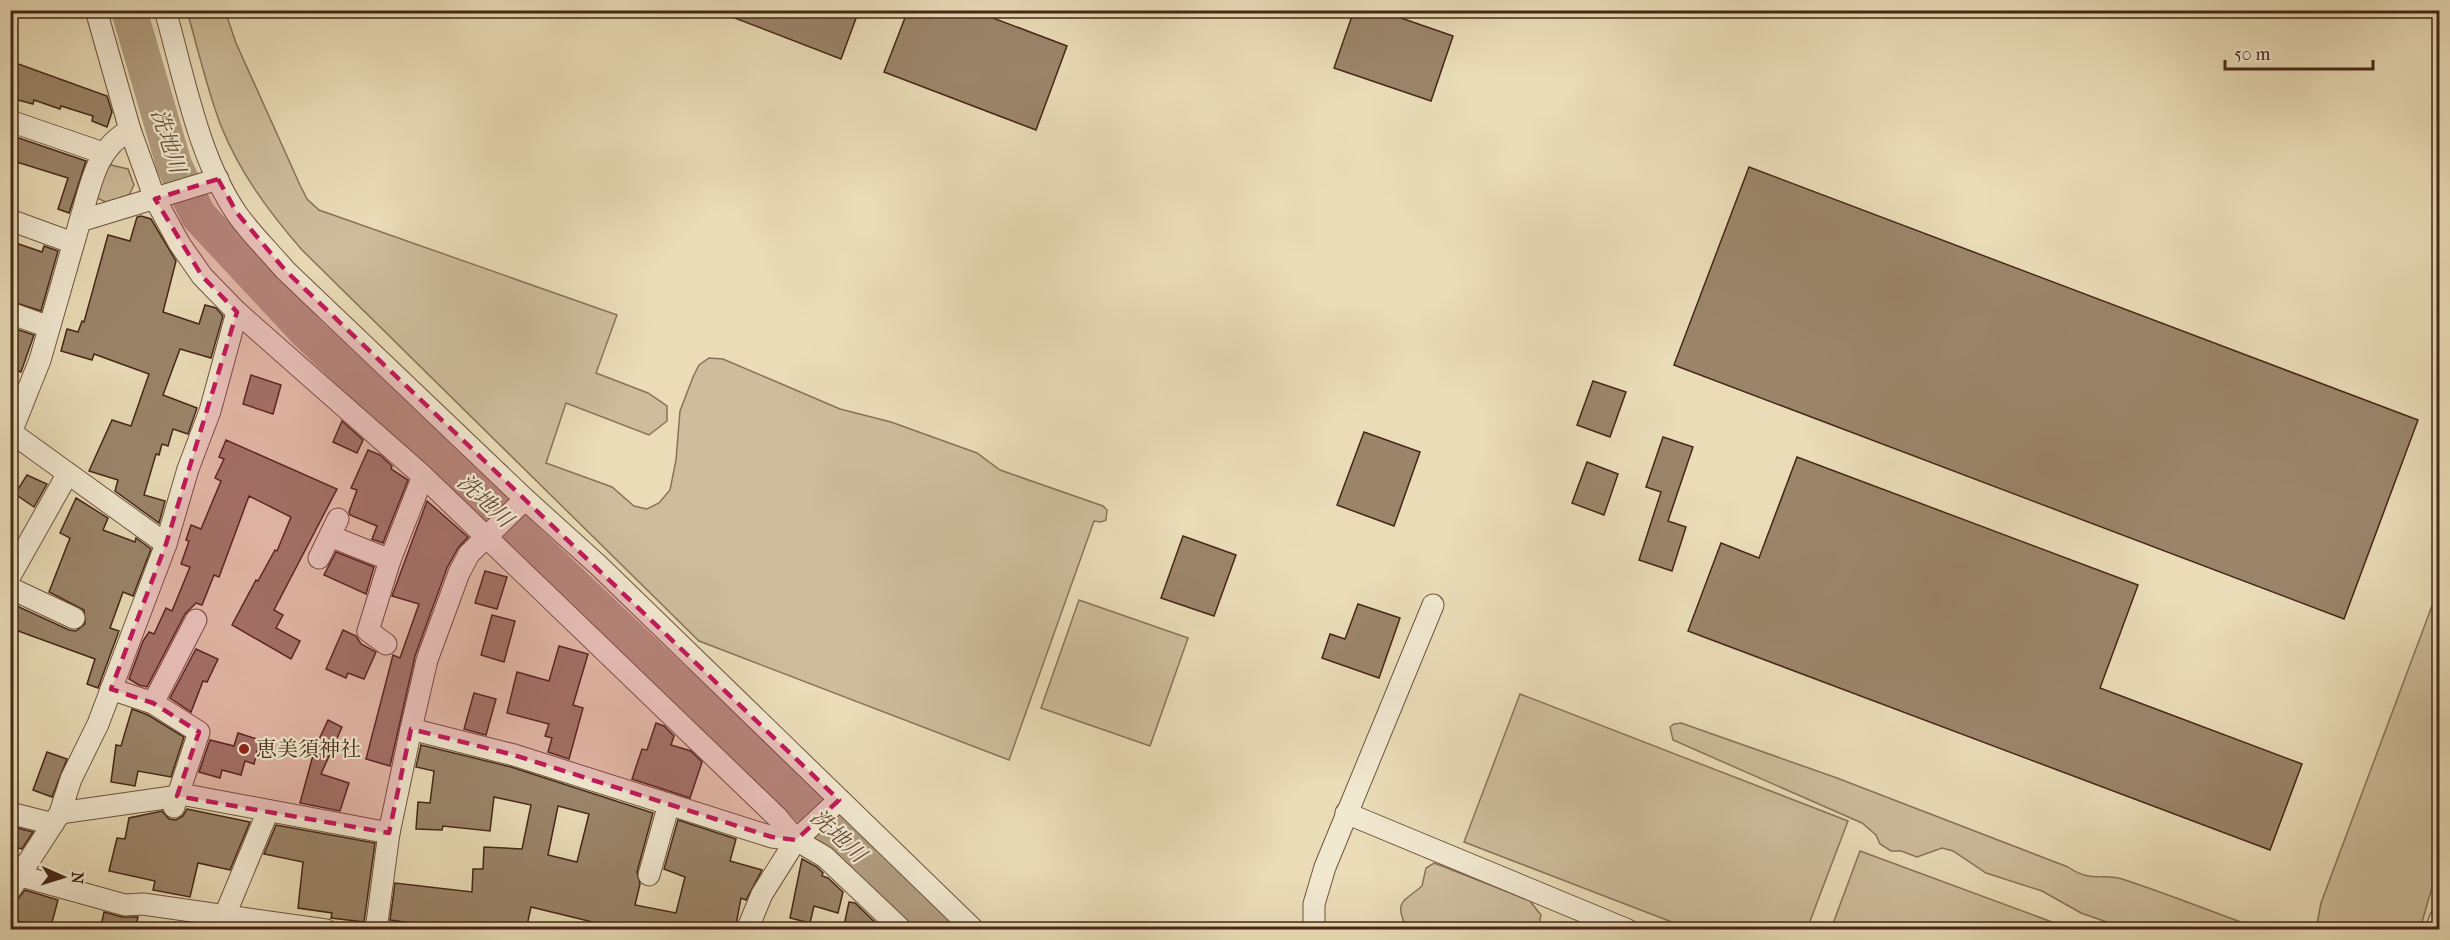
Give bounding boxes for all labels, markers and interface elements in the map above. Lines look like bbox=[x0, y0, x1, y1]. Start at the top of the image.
scale bar bbox=[2225, 33, 2374, 71]
text: 50 m bbox=[2234, 44, 2271, 65]
water label: 洗地川 bbox=[145, 106, 191, 178]
water label: 洗地川 bbox=[452, 469, 519, 534]
place label: 恵美須神社 bbox=[256, 737, 361, 761]
marker: 恵美須神社 bbox=[237, 742, 251, 756]
water label: 洗地川 bbox=[805, 804, 872, 869]
north arrow bbox=[33, 847, 93, 907]
text: N bbox=[68, 871, 87, 885]

